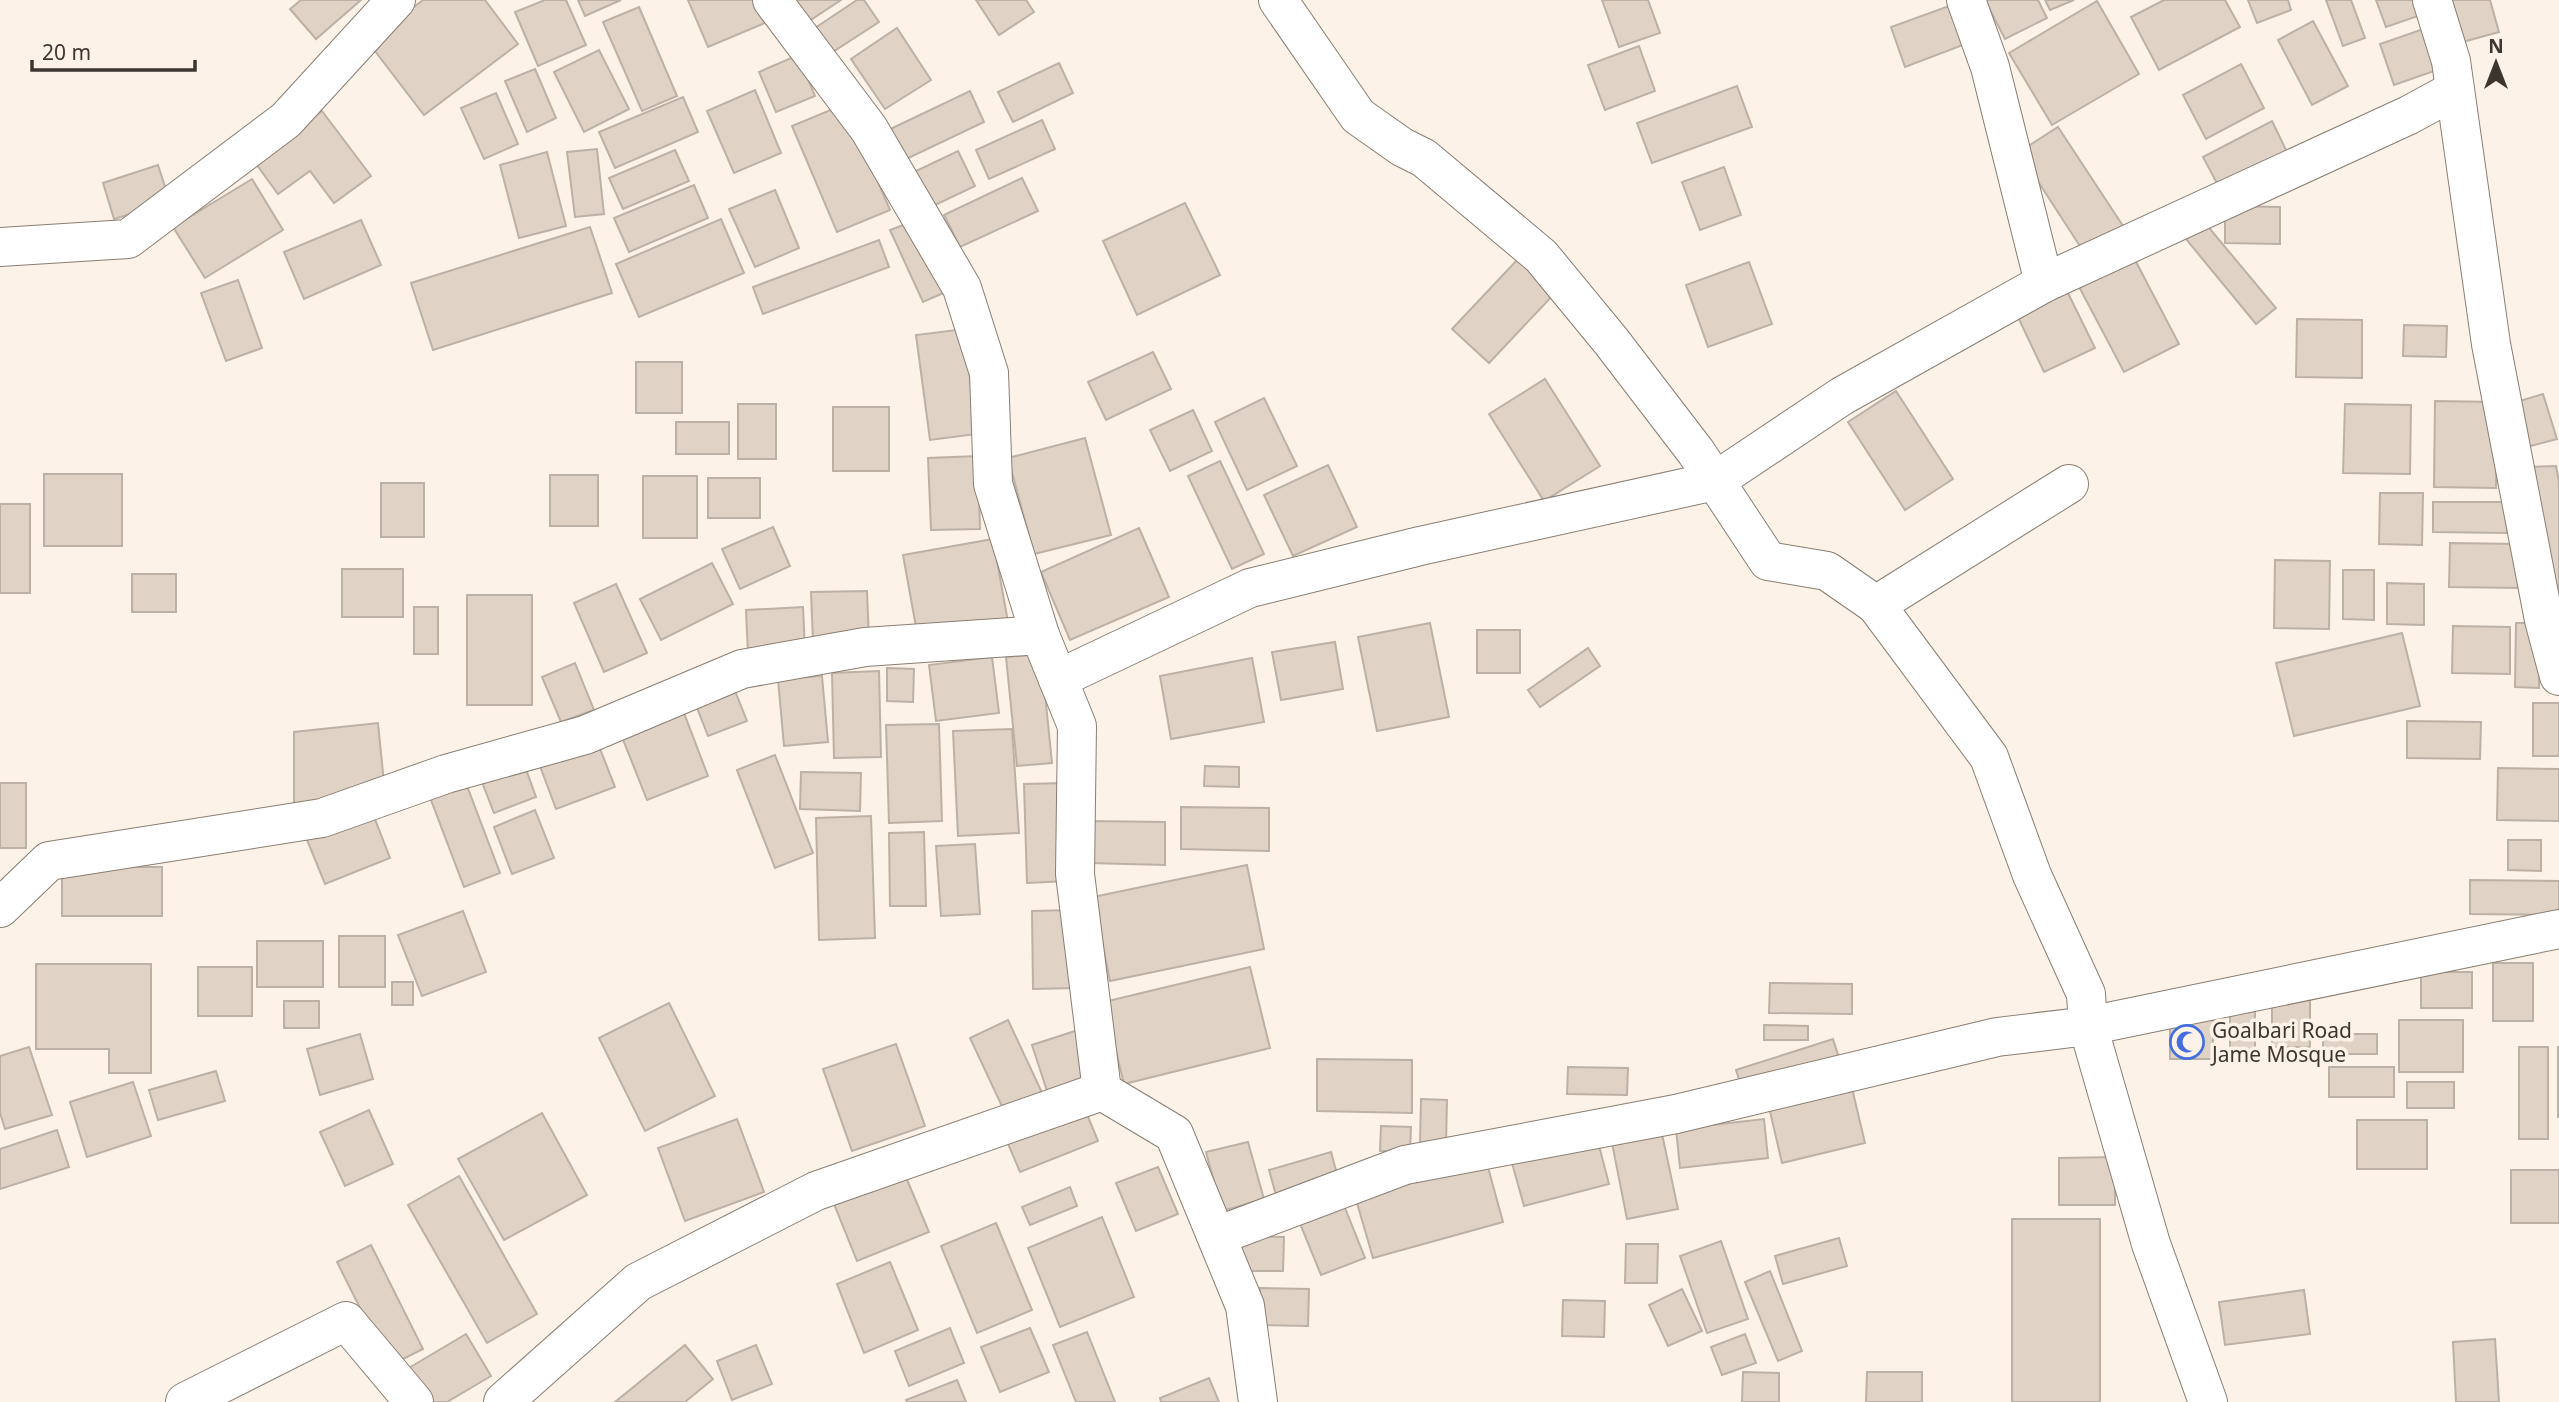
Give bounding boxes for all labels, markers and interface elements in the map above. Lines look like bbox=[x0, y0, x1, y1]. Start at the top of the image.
scale bar bbox=[32, 28, 194, 72]
north arrow bbox=[2461, 28, 2531, 98]
text: N bbox=[2488, 33, 2504, 59]
text: 20 m bbox=[42, 38, 91, 66]
place label: Goalbari Road Jame Mosque bbox=[2210, 1016, 2352, 1068]
mosque icon: Goalbari Road Jame Mosque bbox=[2168, 1023, 2206, 1061]

